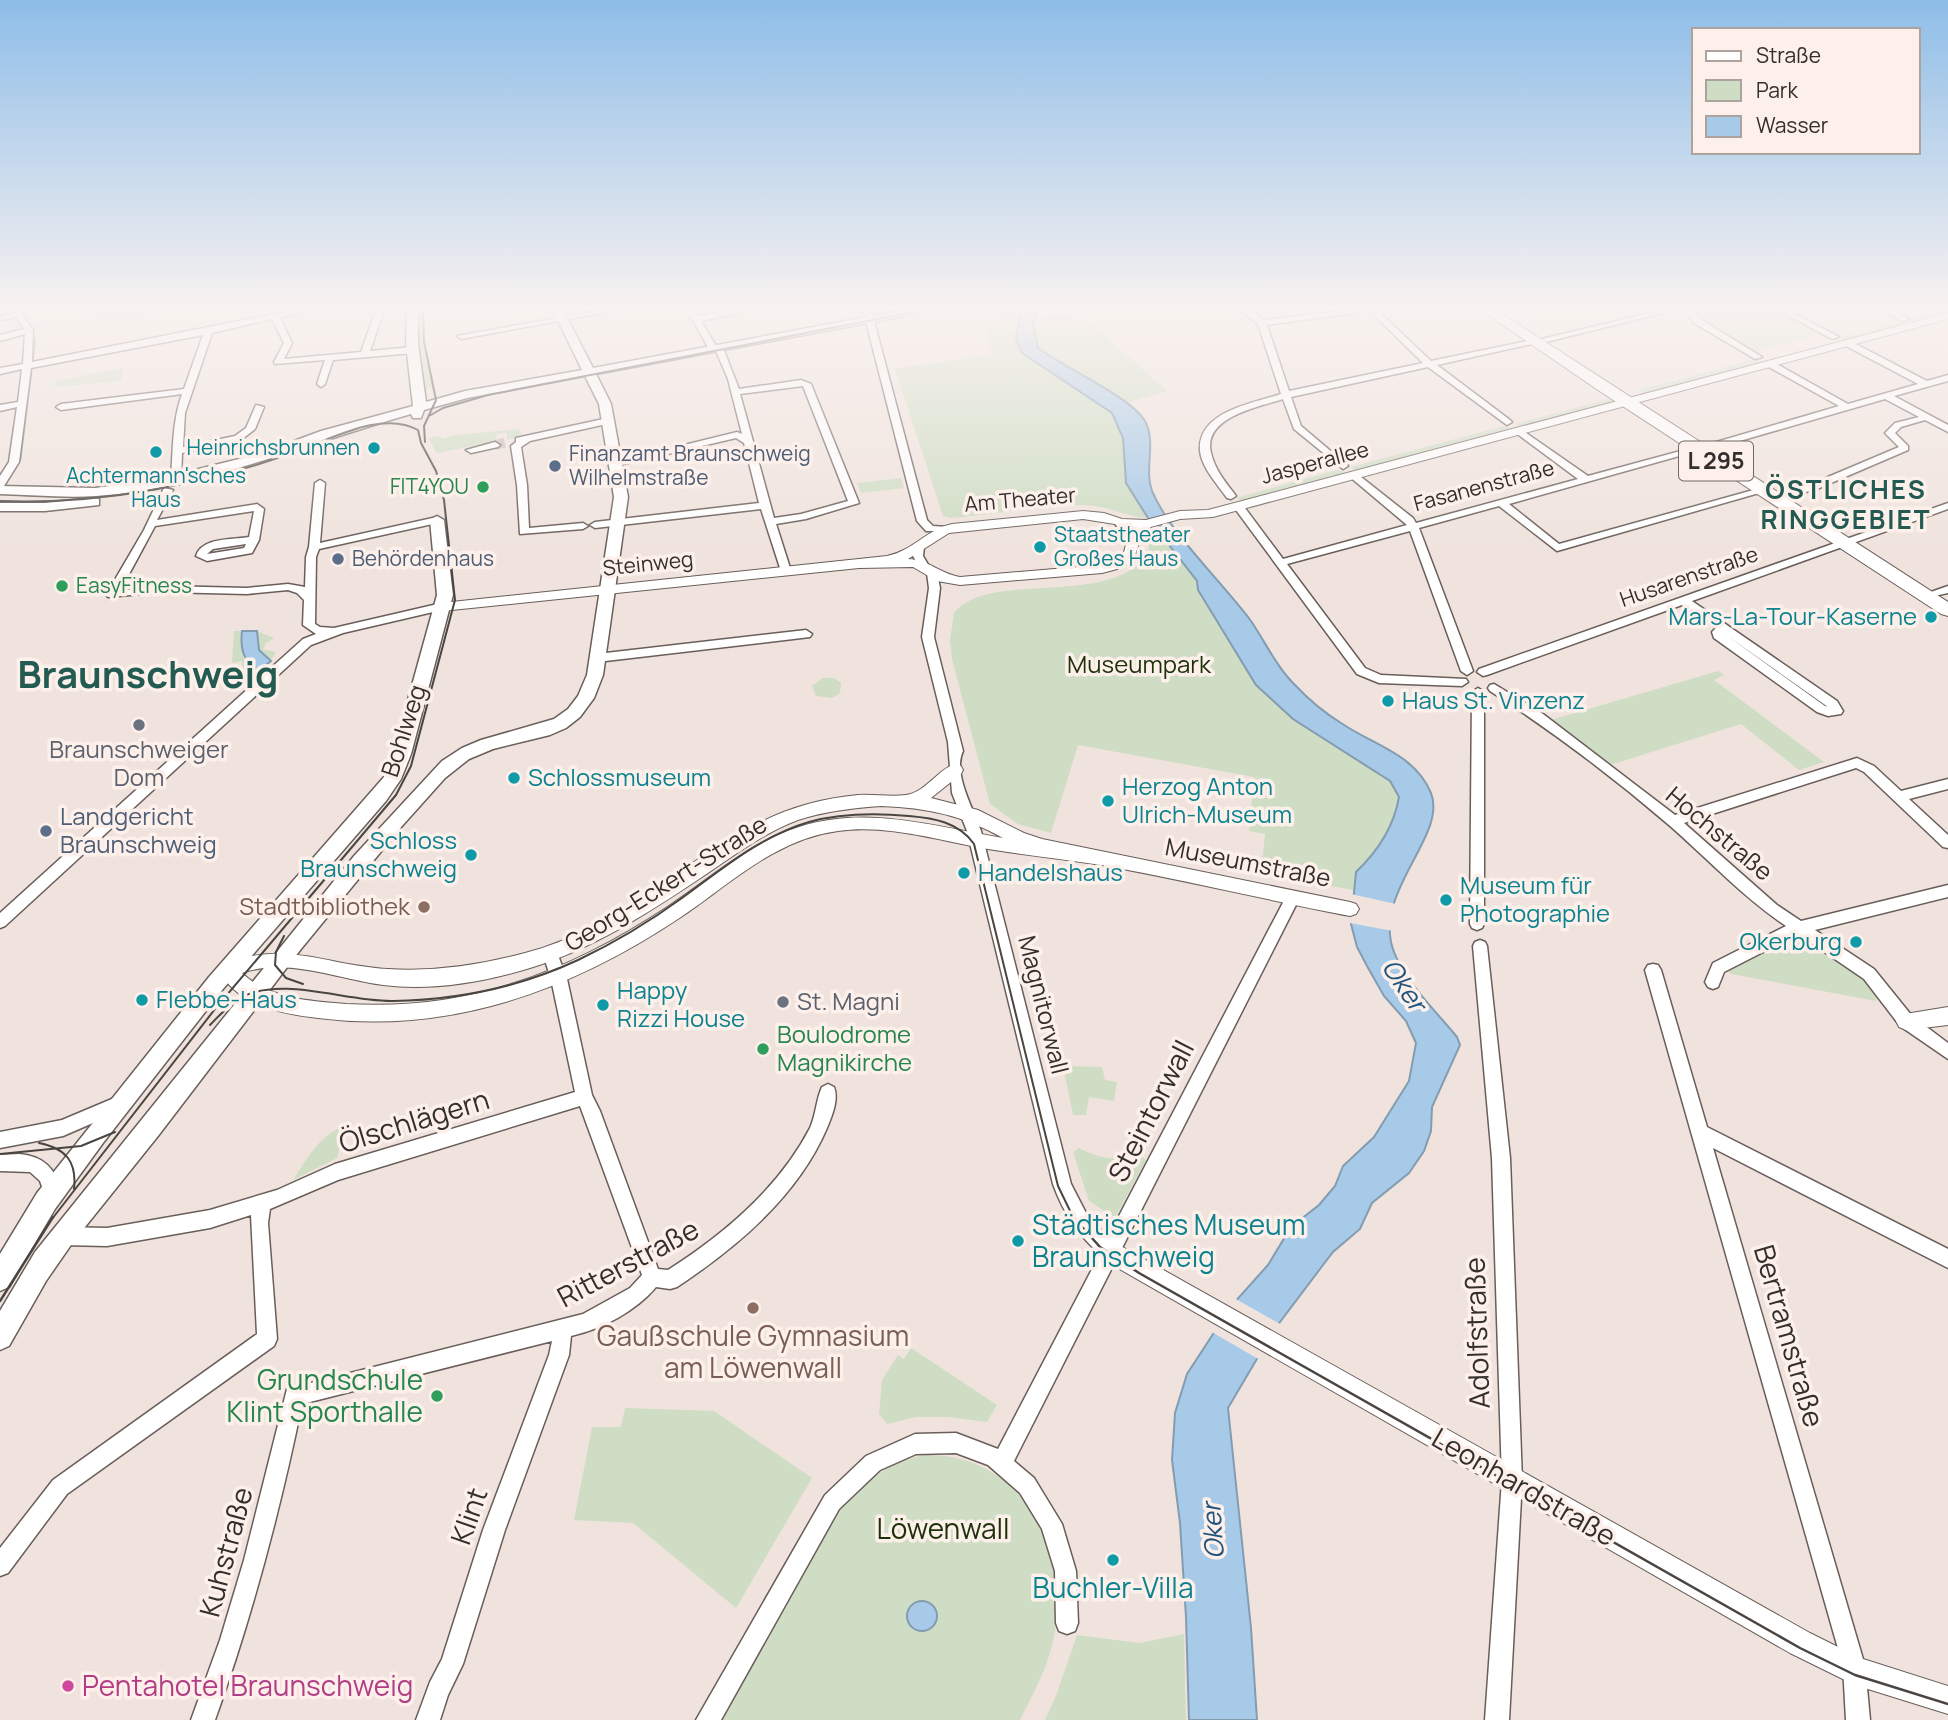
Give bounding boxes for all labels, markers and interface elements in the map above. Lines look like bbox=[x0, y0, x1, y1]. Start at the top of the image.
legend bbox=[1692, 28, 1920, 154]
text: Straße bbox=[1756, 41, 1821, 69]
text: Park bbox=[1756, 76, 1798, 104]
text: Wasser bbox=[1756, 111, 1829, 139]
place label: Heinrichsbrunnen bbox=[187, 433, 360, 461]
street label: Jasperallee bbox=[1258, 434, 1372, 490]
place label: Finanzamt Braunschweig Wilhelmstraße bbox=[569, 439, 811, 491]
marker: Heinrichsbrunnen bbox=[366, 440, 382, 456]
road number: L 295 bbox=[1679, 442, 1753, 481]
marker: Achtermann'sches Haus bbox=[148, 444, 164, 460]
street label: Fasanenstraße bbox=[1410, 453, 1557, 517]
marker: Finanzamt Braunschweig Wilhelmstraße bbox=[547, 458, 563, 474]
place label: Achtermann'sches Haus bbox=[66, 461, 246, 513]
district label: ÖSTLICHES RINGGEBIET bbox=[1760, 471, 1932, 537]
place label: FIT4YOU bbox=[390, 472, 469, 500]
marker: FIT4YOU bbox=[475, 479, 491, 495]
street label: Am Theater bbox=[963, 480, 1077, 518]
place label: Staatstheater Großes Haus bbox=[1054, 520, 1191, 572]
marker: Staatstheater Großes Haus bbox=[1032, 539, 1048, 555]
street label: Husarenstraße bbox=[1616, 539, 1762, 613]
place label: Behördenhaus bbox=[352, 544, 494, 572]
street label: Steinweg bbox=[601, 544, 695, 582]
marker: Behördenhaus bbox=[330, 551, 346, 567]
place label: EasyFitness bbox=[76, 571, 192, 599]
marker: EasyFitness bbox=[54, 578, 70, 594]
place label: Mars-La-Tour-Kaserne bbox=[1668, 599, 1917, 632]
marker: Mars-La-Tour-Kaserne bbox=[1923, 609, 1939, 625]
district label: Braunschweig bbox=[18, 647, 279, 699]
park label: Museumpark bbox=[1067, 647, 1212, 680]
street label: Bohlweg bbox=[372, 680, 433, 781]
place label: Haus St. Vinzenz bbox=[1402, 683, 1585, 716]
marker: Haus St. Vinzenz bbox=[1380, 693, 1396, 709]
marker: Braunschweiger Dom bbox=[131, 717, 147, 733]
place label: Braunschweiger Dom bbox=[49, 732, 229, 793]
place label: Schlossmuseum bbox=[528, 760, 711, 793]
place label: Herzog Anton Ulrich-Museum bbox=[1122, 769, 1292, 830]
marker: Schlossmuseum bbox=[506, 770, 522, 786]
street label: Hochstraße bbox=[1659, 778, 1780, 887]
marker: Herzog Anton Ulrich-Museum bbox=[1100, 793, 1116, 809]
place label: Landgericht Braunschweig bbox=[60, 799, 217, 860]
street label: Georg-Eckert-Straße bbox=[558, 807, 773, 958]
marker: Landgericht Braunschweig bbox=[38, 823, 54, 839]
place label: Schloss Braunschweig bbox=[300, 823, 457, 884]
street label: Museumstraße bbox=[1163, 829, 1334, 894]
marker: Schloss Braunschweig bbox=[463, 847, 479, 863]
place label: Handelshaus bbox=[978, 855, 1123, 888]
marker: Handelshaus bbox=[956, 865, 972, 881]
place label: Museum für Photographie bbox=[1460, 868, 1610, 929]
place label: Stadtbibliothek bbox=[239, 889, 411, 922]
marker: Museum für Photographie bbox=[1438, 892, 1454, 908]
marker: Stadtbibliothek bbox=[416, 899, 432, 915]
place label: Okerburg bbox=[1739, 924, 1842, 957]
street label: Magnitorwall bbox=[1011, 932, 1078, 1077]
marker: Okerburg bbox=[1848, 934, 1864, 950]
water label: Oker bbox=[1374, 951, 1437, 1021]
place label: Happy Rizzi House bbox=[617, 973, 745, 1034]
place label: Flebbe-Haus bbox=[156, 982, 297, 1015]
place label: St. Magni bbox=[797, 984, 900, 1017]
marker: Flebbe-Haus bbox=[134, 992, 150, 1008]
marker: St. Magni bbox=[775, 994, 791, 1010]
marker: Happy Rizzi House bbox=[595, 997, 611, 1013]
place label: Boulodrome Magnikirche bbox=[777, 1017, 912, 1078]
street label: Steintorwall bbox=[1098, 1033, 1202, 1188]
marker: Boulodrome Magnikirche bbox=[755, 1041, 771, 1057]
street label: Ölschlägern bbox=[334, 1079, 494, 1161]
place label: Städtisches Museum Braunschweig bbox=[1032, 1205, 1305, 1275]
street label: Ritterstraße bbox=[550, 1209, 705, 1315]
marker: Städtisches Museum Braunschweig bbox=[1010, 1233, 1026, 1249]
street label: Bertramstraße bbox=[1746, 1240, 1834, 1431]
street label: Adolfstraße bbox=[1454, 1257, 1498, 1409]
marker: Gaußschule Gymnasium am Löwenwall bbox=[745, 1300, 761, 1316]
place label: Gaußschule Gymnasium am Löwenwall bbox=[597, 1316, 909, 1386]
place label: Grundschule Klint Sporthalle bbox=[227, 1360, 423, 1430]
marker: Grundschule Klint Sporthalle bbox=[429, 1388, 445, 1404]
street label: Leonhardstraße bbox=[1426, 1418, 1623, 1554]
street label: Klint bbox=[441, 1482, 495, 1549]
street label: Kuhstraße bbox=[189, 1483, 261, 1621]
water label: Oker bbox=[1192, 1498, 1232, 1560]
park label: Löwenwall bbox=[876, 1509, 1010, 1547]
marker: Buchler-Villa bbox=[1105, 1552, 1121, 1568]
place label: Buchler-Villa bbox=[1033, 1568, 1193, 1606]
place label: Pentahotel Braunschweig bbox=[82, 1666, 413, 1704]
marker: Pentahotel Braunschweig bbox=[60, 1678, 76, 1694]

